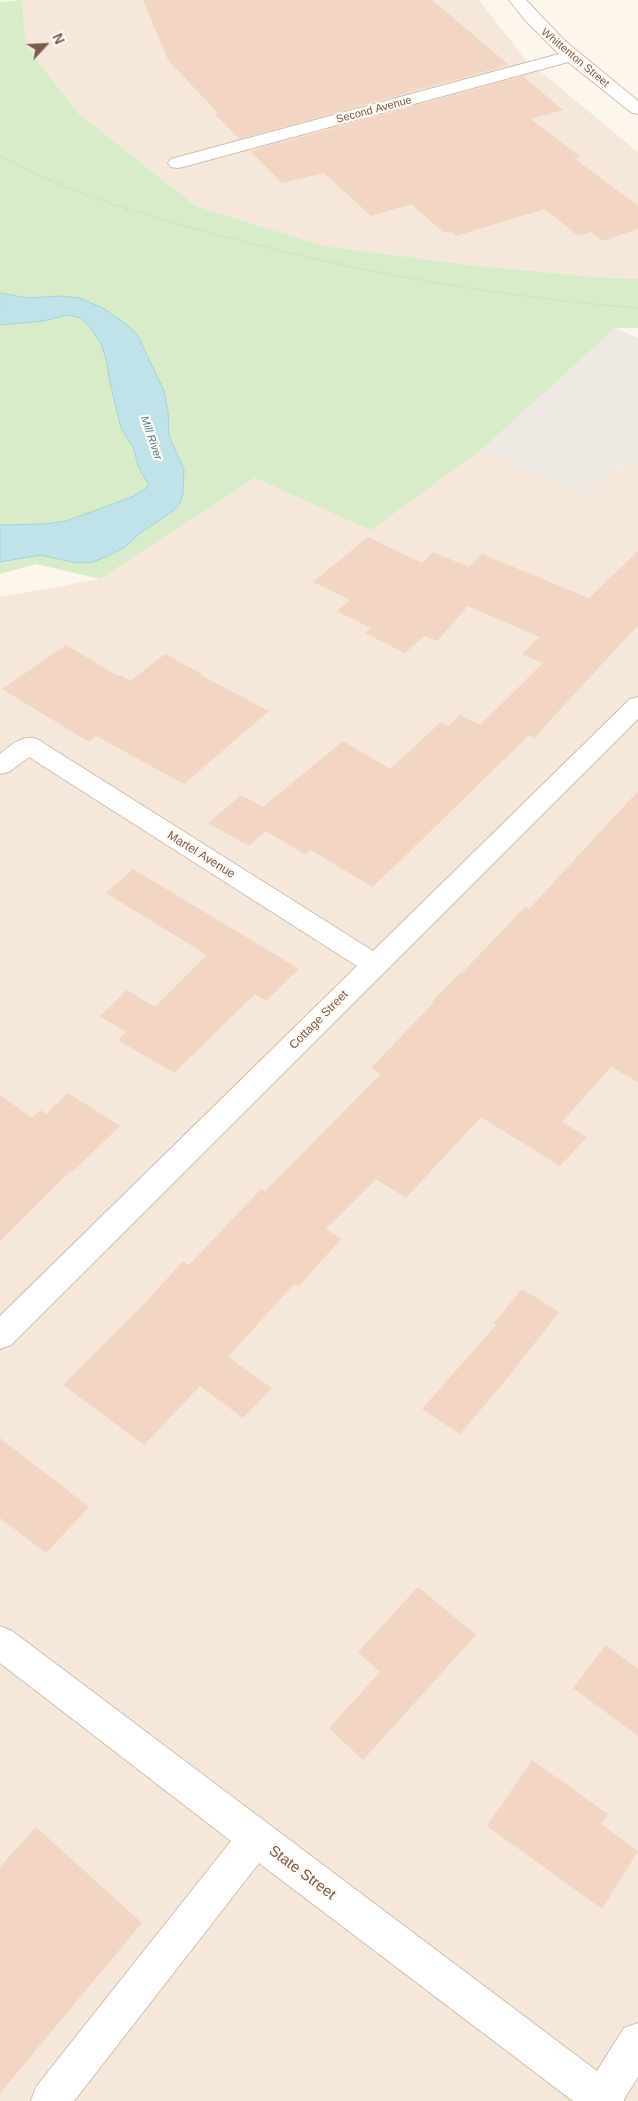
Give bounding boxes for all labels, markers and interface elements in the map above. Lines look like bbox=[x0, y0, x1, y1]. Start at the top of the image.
north arrow bbox=[20, 20, 70, 70]
street label: Whittenton Street bbox=[538, 26, 612, 90]
text: N bbox=[49, 31, 68, 47]
street label: Second Avenue bbox=[335, 94, 413, 126]
water label: Mill River bbox=[137, 414, 165, 462]
street label: Martel Avenue bbox=[164, 828, 238, 882]
street label: Cottage Street bbox=[287, 988, 351, 1052]
street label: State Street bbox=[265, 1842, 339, 1904]

